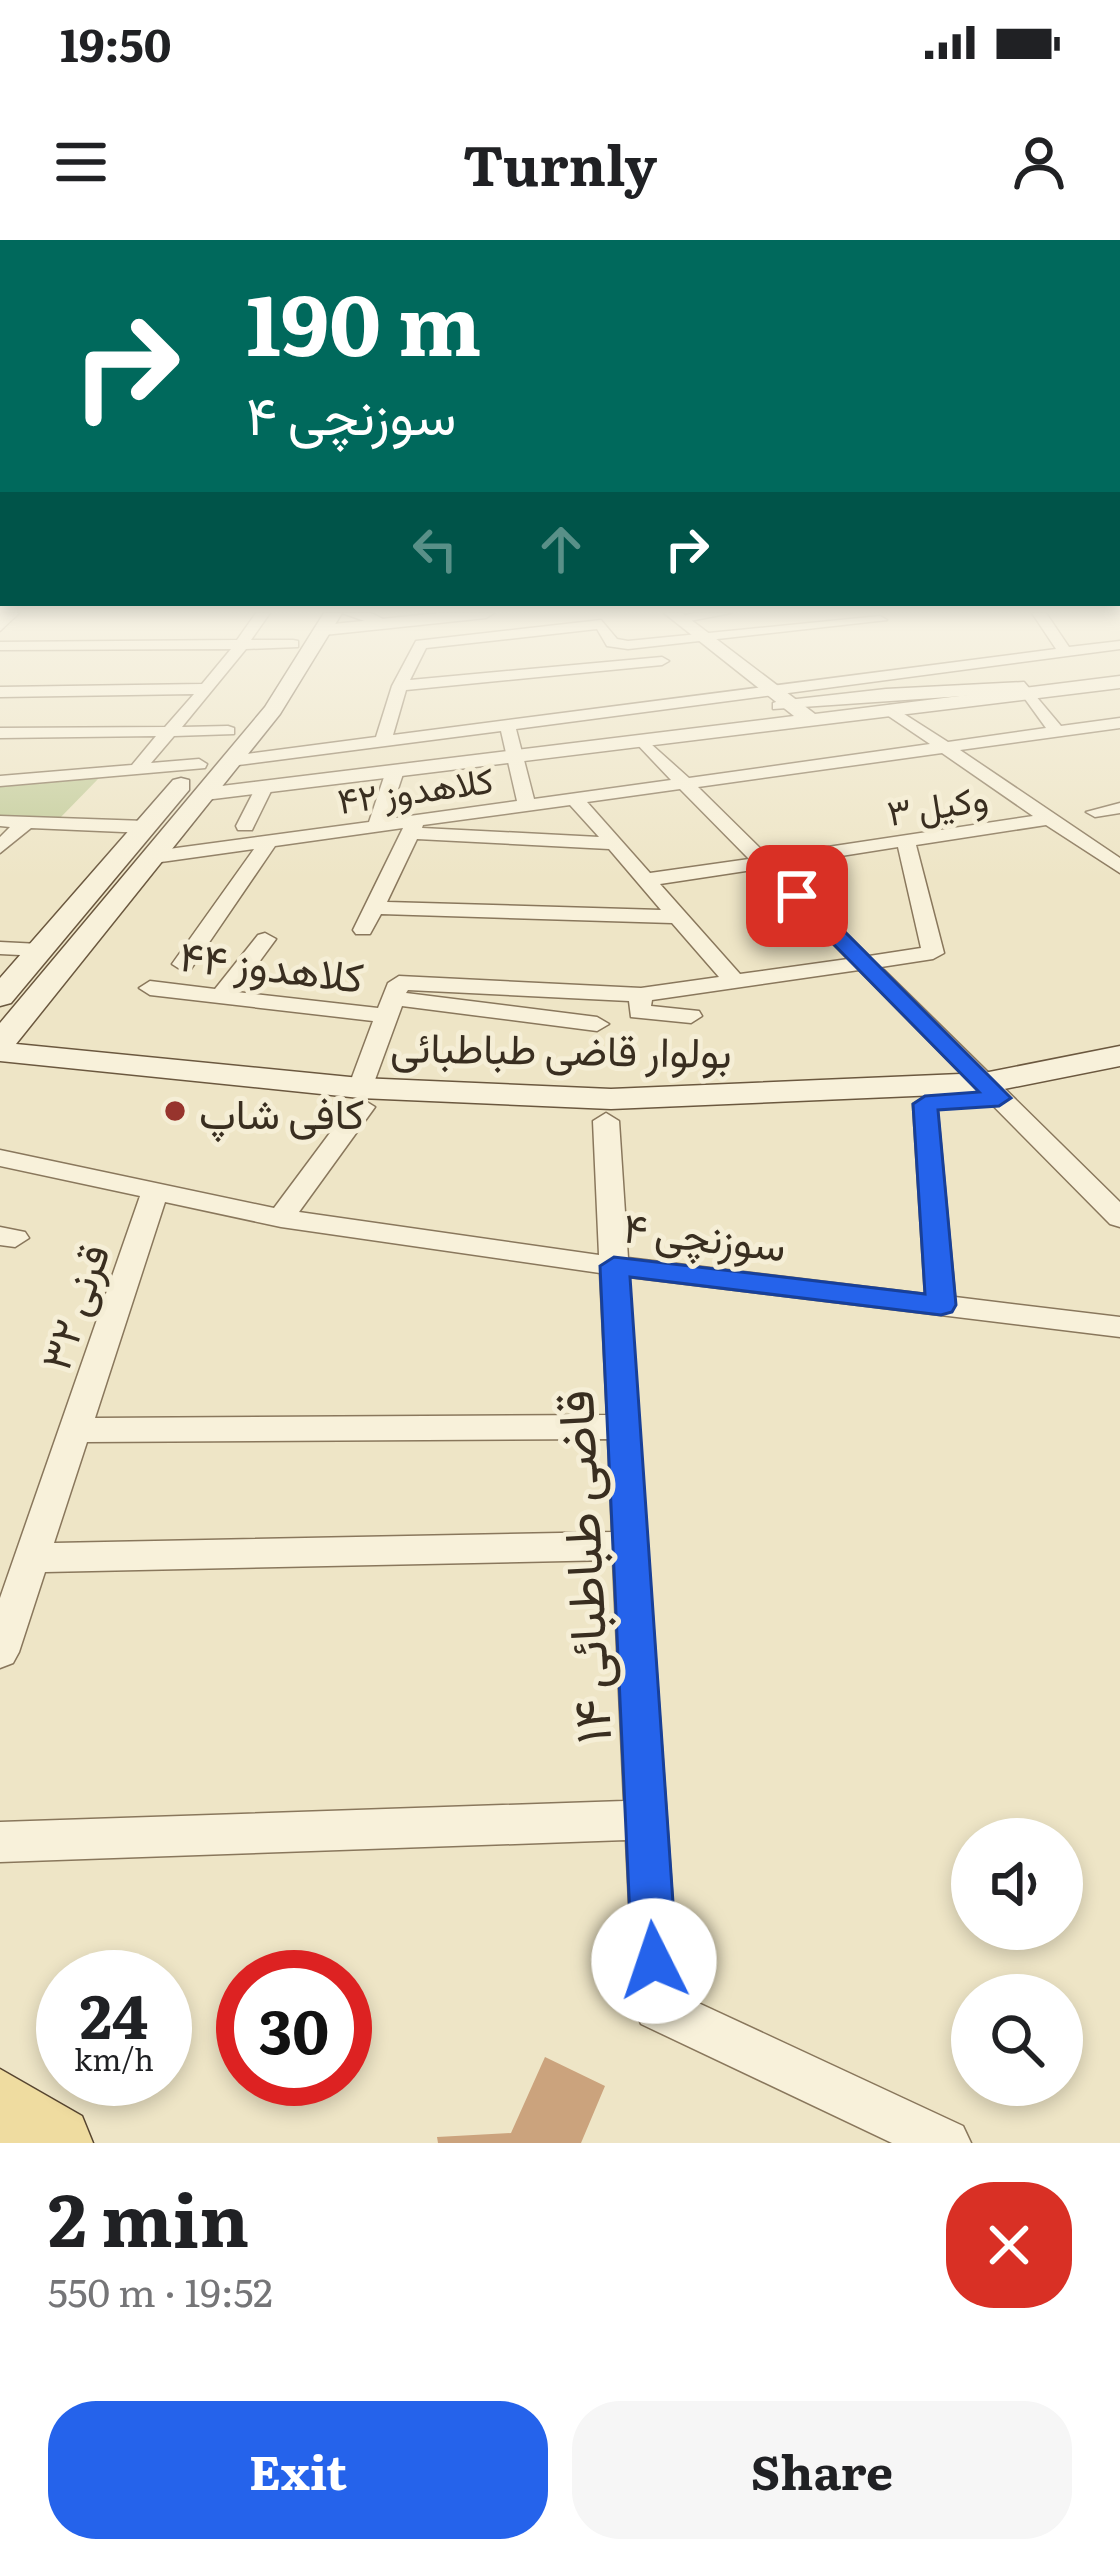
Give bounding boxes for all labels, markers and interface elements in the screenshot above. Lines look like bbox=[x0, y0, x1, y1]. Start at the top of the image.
text: 19:50 bbox=[60, 9, 172, 76]
text: Turnly bbox=[463, 122, 657, 203]
icon: menu bbox=[48, 129, 114, 195]
icon: person bbox=[1006, 129, 1072, 195]
text: 190 m bbox=[246, 257, 481, 382]
icon: right bbox=[48, 288, 204, 444]
text: سوزنچی ۴ bbox=[246, 371, 456, 452]
icon: left bbox=[402, 516, 468, 582]
icon: ahead bbox=[528, 516, 594, 582]
icon: right bbox=[654, 516, 720, 582]
street label: کلاهدوز ۴۲ bbox=[334, 751, 496, 825]
street label: وکيل ۳ bbox=[883, 769, 991, 837]
pin bbox=[746, 845, 848, 947]
icon: arrive bbox=[764, 863, 830, 929]
street label: کلاهدوز ۴۴ bbox=[176, 922, 368, 1006]
street label: بولوار قاضی طباطبائی bbox=[390, 1013, 732, 1081]
place label: کافی شاپ bbox=[199, 1080, 364, 1143]
marker: کافی شاپ bbox=[162, 1098, 188, 1124]
street label: سوزنچی ۴ bbox=[620, 1193, 790, 1276]
street label: قرنی ۳۲ bbox=[22, 1235, 122, 1377]
street label: قاضی طباطبائی ۱۴ bbox=[533, 1388, 627, 1746]
map controls bbox=[951, 1818, 1083, 2106]
button: sound bbox=[951, 1818, 1083, 1950]
position arrow bbox=[591, 1898, 717, 2024]
speed limit sign: 30 bbox=[216, 1950, 372, 2106]
text: 24 bbox=[80, 1968, 148, 2057]
button: search bbox=[951, 1974, 1083, 2106]
text: km/h bbox=[74, 2036, 154, 2080]
text: 2 min bbox=[48, 2162, 249, 2269]
button: close bbox=[946, 2182, 1072, 2308]
text: 550 m · 19:52 bbox=[48, 2261, 273, 2319]
button: Exit bbox=[48, 2401, 548, 2539]
button: Share bbox=[572, 2401, 1072, 2539]

